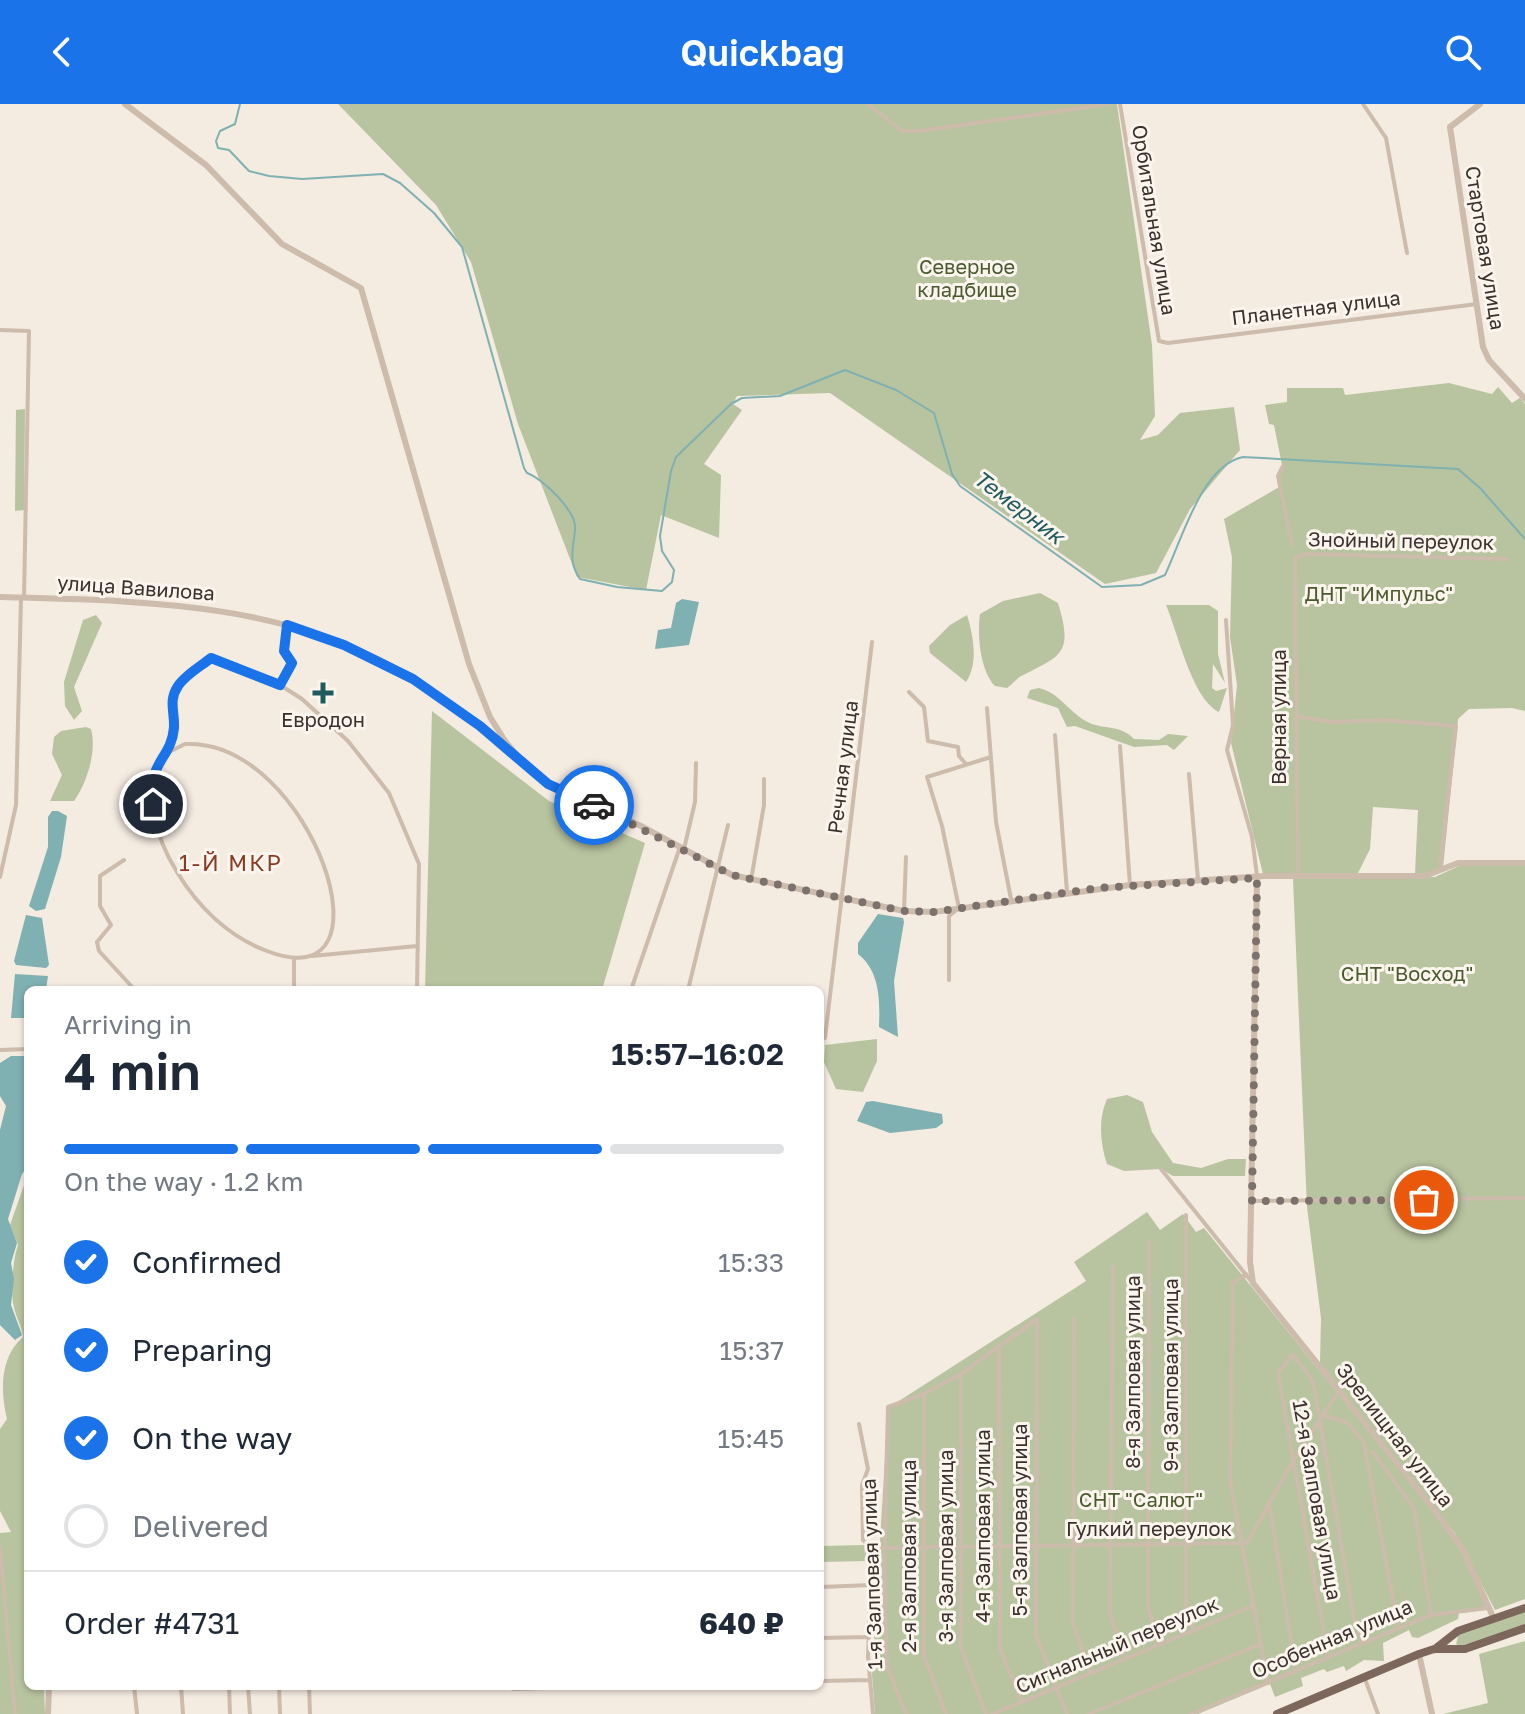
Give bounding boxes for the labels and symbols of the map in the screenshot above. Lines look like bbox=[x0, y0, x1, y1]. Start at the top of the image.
street label: Орбитальная улица bbox=[1128, 123, 1182, 317]
street label: Стартовая улица bbox=[1461, 164, 1511, 332]
park label: Северное кладбище bbox=[917, 254, 1017, 301]
street label: Планетная улица bbox=[1230, 285, 1402, 329]
water label: Темерник bbox=[969, 464, 1072, 551]
street label: Знойный переулок bbox=[1308, 526, 1494, 554]
street label: улица Вавилова bbox=[56, 570, 216, 604]
park label: ДНТ "Импульс" bbox=[1305, 581, 1453, 605]
street label: Верная улица bbox=[1266, 649, 1290, 785]
marker: Евродон bbox=[312, 682, 334, 704]
street label: Речная улица bbox=[822, 699, 862, 835]
place label: Евродон bbox=[281, 707, 365, 731]
courier bbox=[554, 765, 634, 845]
pin bbox=[119, 770, 187, 838]
district label: 1-Й МКР bbox=[179, 849, 283, 876]
park label: СНТ "Восход" bbox=[1341, 961, 1473, 985]
pin bbox=[1390, 1166, 1458, 1234]
street label: 8-я Залповая улица bbox=[1120, 1275, 1144, 1469]
street label: 9-я Залповая улица bbox=[1158, 1278, 1182, 1472]
street label: Зрелищная улица bbox=[1332, 1358, 1459, 1511]
street label: 12-я Залповая улица bbox=[1289, 1398, 1347, 1602]
street label: 5-я Залповая улица bbox=[1007, 1424, 1031, 1617]
street label: 4-я Залповая улица bbox=[970, 1429, 994, 1623]
street label: 3-я Залповая улица bbox=[933, 1449, 957, 1643]
street label: 2-я Залповая улица bbox=[896, 1460, 920, 1653]
street label: 1-я Залповая улица bbox=[856, 1478, 886, 1670]
park label: СНТ "Салют" bbox=[1079, 1487, 1203, 1511]
street label: Гулкий переулок bbox=[1066, 1516, 1232, 1540]
street label: Сигнальный переулок bbox=[1012, 1590, 1222, 1698]
street label: Особенная улица bbox=[1248, 1593, 1415, 1683]

